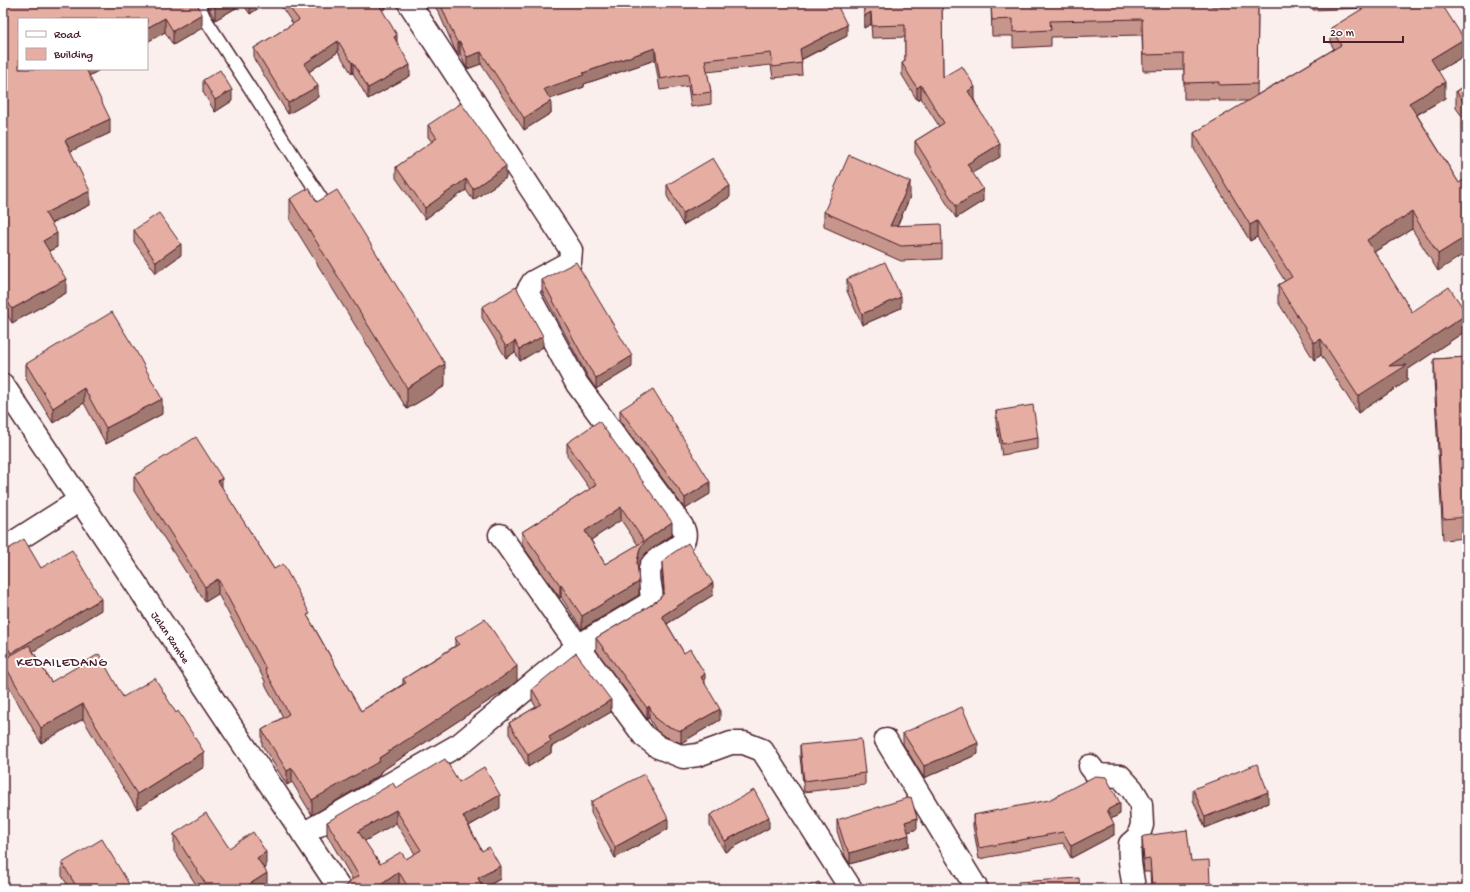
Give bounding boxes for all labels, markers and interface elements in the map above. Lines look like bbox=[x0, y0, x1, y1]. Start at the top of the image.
legend bbox=[18, 18, 148, 70]
scale bar bbox=[1324, 18, 1403, 44]
text: 20 m bbox=[1330, 27, 1355, 41]
text: Road bbox=[54, 29, 81, 43]
text: Building bbox=[53, 49, 93, 63]
street label: Jalan Rambe bbox=[148, 610, 191, 666]
district label: KEDAILEDANG bbox=[16, 656, 108, 671]

